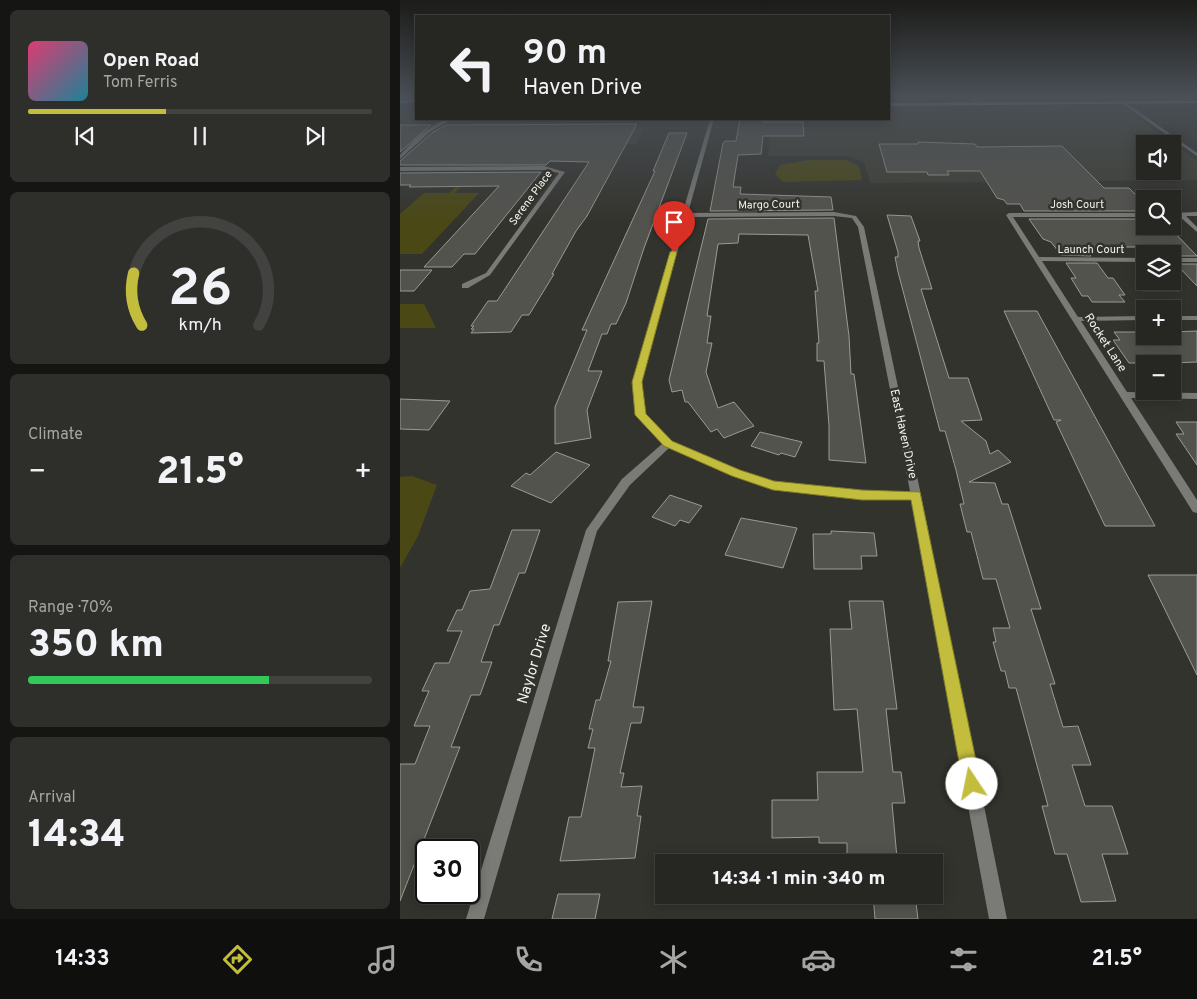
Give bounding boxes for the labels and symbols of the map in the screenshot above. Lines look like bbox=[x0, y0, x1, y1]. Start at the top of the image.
street label: Serene Place bbox=[506, 168, 556, 228]
street label: Margo Court bbox=[738, 197, 800, 213]
street label: Josh Court bbox=[1050, 198, 1104, 212]
pin bbox=[653, 201, 695, 252]
street label: Launch Court bbox=[1057, 243, 1125, 257]
street label: Rocket Lane bbox=[1080, 311, 1130, 375]
street label: East Haven Drive bbox=[886, 388, 920, 480]
street label: Naylor Drive bbox=[514, 621, 556, 707]
position arrow bbox=[945, 757, 997, 809]
speed limit sign: 30 bbox=[415, 839, 480, 904]

